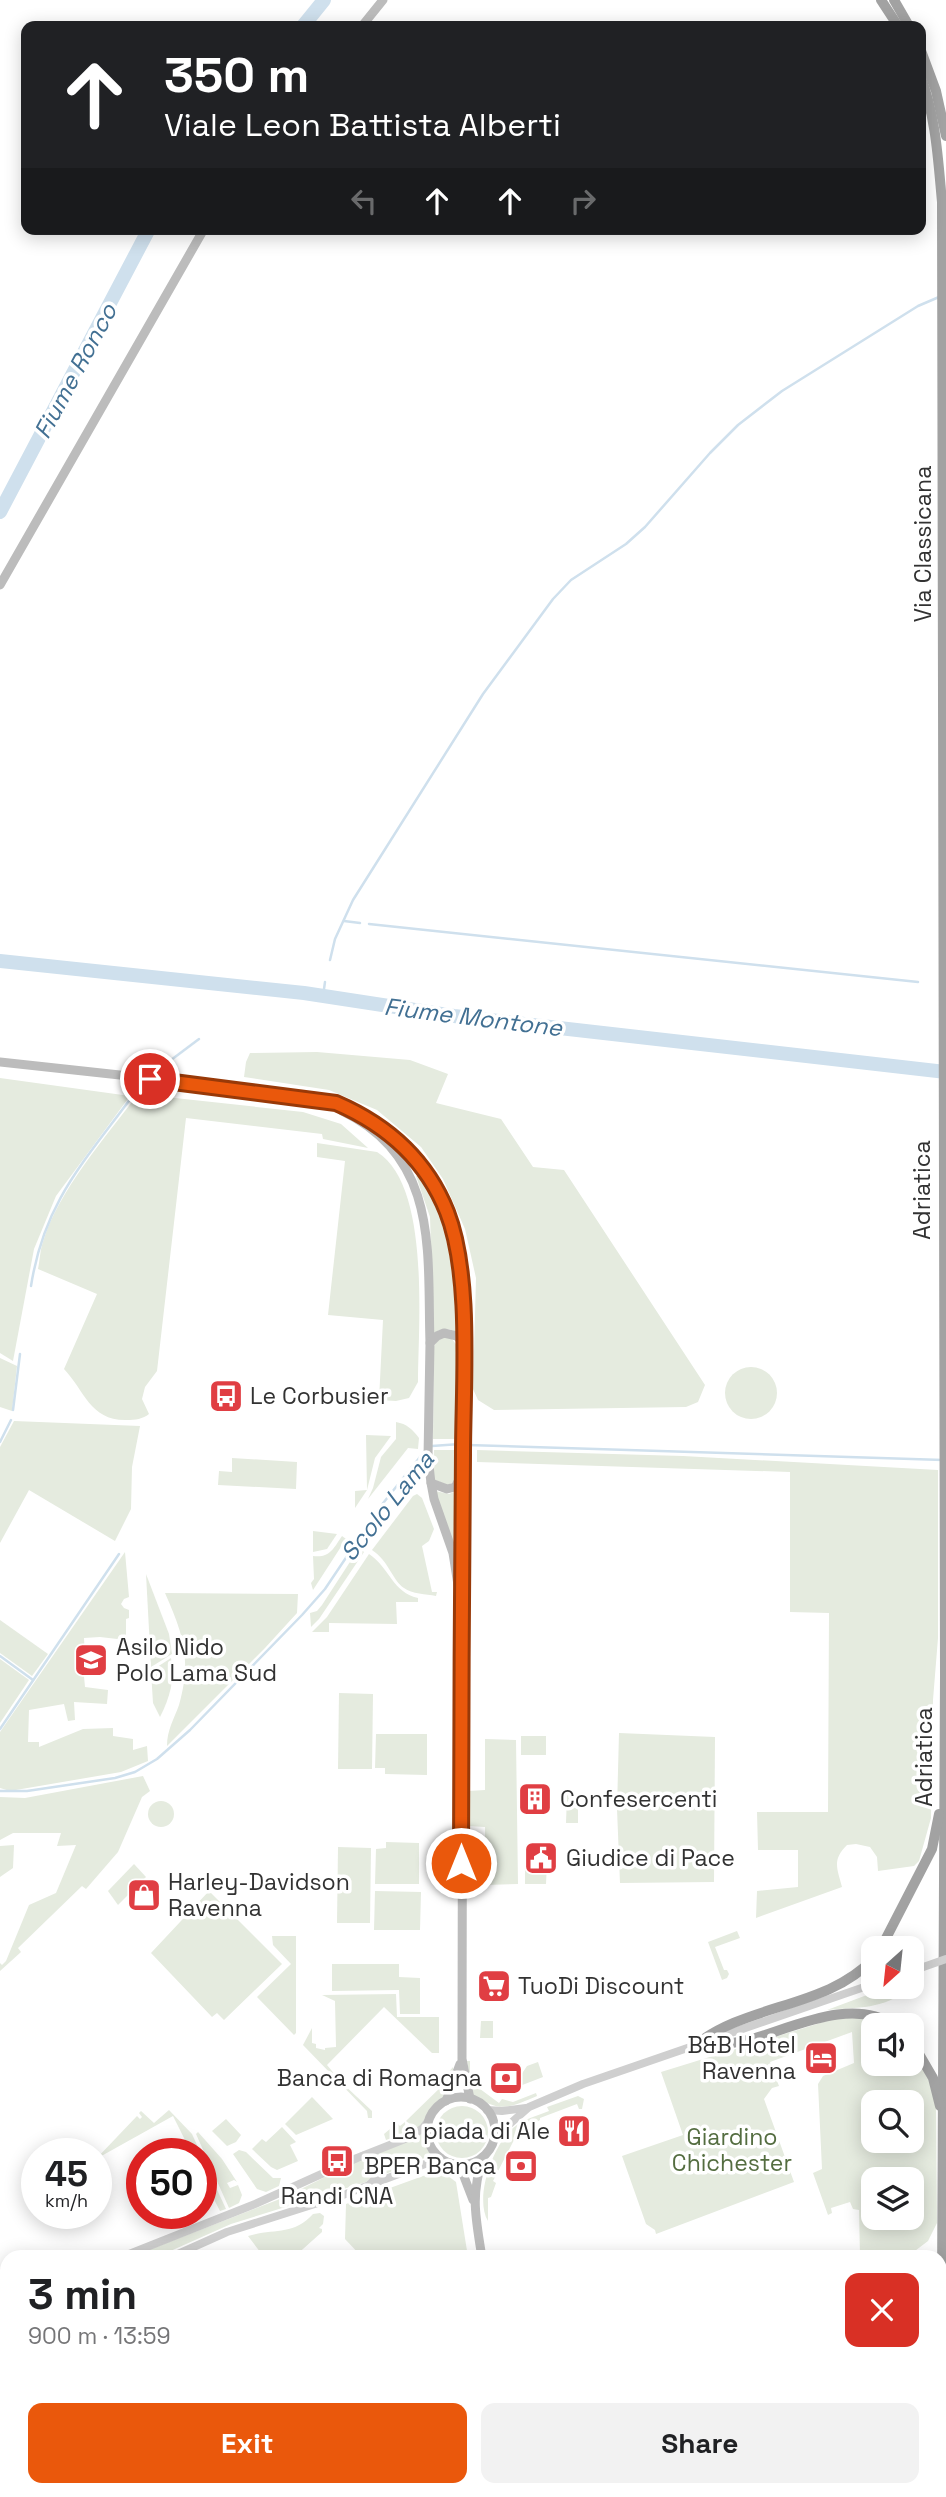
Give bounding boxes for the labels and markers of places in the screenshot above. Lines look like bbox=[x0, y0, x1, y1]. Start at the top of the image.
pin bbox=[120, 1049, 180, 1109]
bus stop icon: Le Corbusier bbox=[207, 1377, 245, 1415]
place label: Le Corbusier bbox=[250, 1381, 389, 1411]
place label: Asilo Nido Polo Lama Sud bbox=[116, 1632, 277, 1688]
school or university icon: Asilo Nido Polo Lama Sud bbox=[72, 1641, 110, 1679]
building icon: Confesercenti bbox=[516, 1780, 554, 1818]
place label: Confesercenti bbox=[560, 1784, 717, 1814]
public building icon: Giudice di Pace bbox=[522, 1839, 560, 1877]
place label: Giudice di Pace bbox=[566, 1843, 735, 1873]
place label: Harley-Davidson Ravenna bbox=[168, 1867, 350, 1923]
shop icon: Harley-Davidson Ravenna bbox=[125, 1876, 163, 1914]
supermarket icon: TuoDi Discount bbox=[475, 1967, 513, 2005]
place label: TuoDi Discount bbox=[518, 1971, 684, 2001]
place label: B&B Hotel Ravenna bbox=[688, 2030, 796, 2086]
hotel icon: B&B Hotel Ravenna bbox=[802, 2039, 840, 2077]
bank icon: Banca di Romagna bbox=[487, 2059, 525, 2097]
place label: Banca di Romagna bbox=[277, 2063, 482, 2093]
restaurant icon: La piada di Ale bbox=[555, 2112, 593, 2150]
place label: La piada di Ale bbox=[391, 2116, 550, 2146]
bus stop icon: Randi CNA bbox=[318, 2142, 356, 2180]
bank icon: BPER Banca bbox=[502, 2147, 540, 2185]
place label: BPER Banca bbox=[364, 2151, 496, 2181]
place label: Randi CNA bbox=[281, 2181, 393, 2211]

